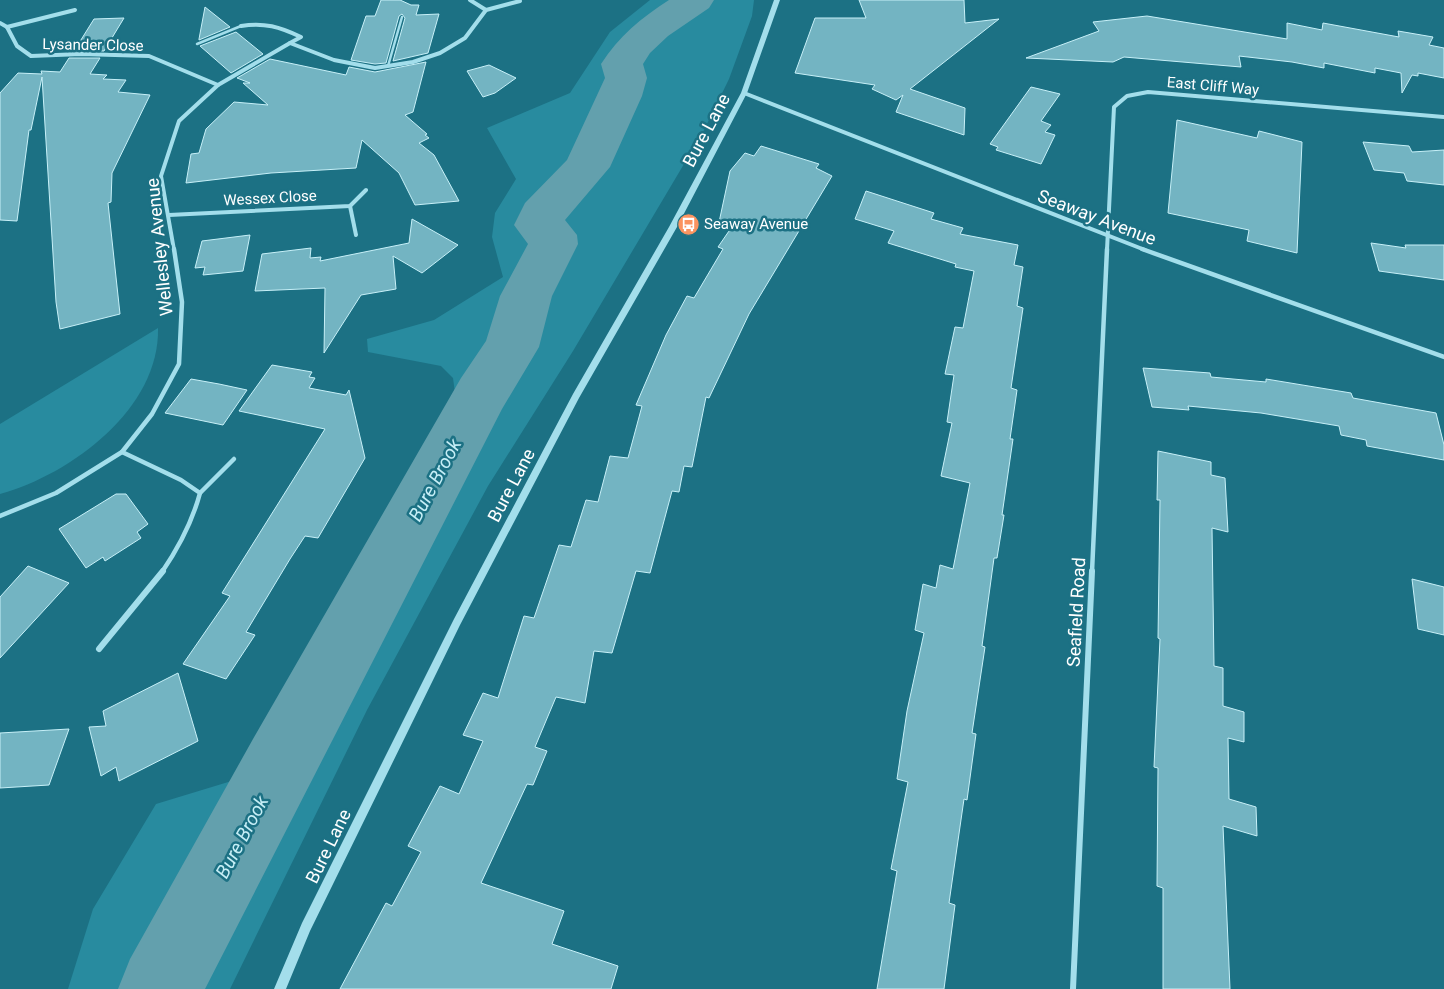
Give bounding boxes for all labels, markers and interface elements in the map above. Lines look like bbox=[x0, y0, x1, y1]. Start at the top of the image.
street label: Lysander Close bbox=[42, 35, 144, 55]
street label: East Cliff Way bbox=[1166, 73, 1260, 99]
street label: Bure Lane bbox=[678, 90, 734, 170]
street label: Wellesley Avenue bbox=[141, 177, 177, 317]
street label: Seaway Avenue bbox=[1035, 185, 1159, 249]
street label: Wessex Close bbox=[223, 187, 317, 209]
bus stop icon: Seaway Avenue bbox=[676, 212, 700, 236]
place label: Seaway Avenue bbox=[704, 215, 808, 233]
water label: Bure Brook bbox=[404, 434, 467, 525]
street label: Bure Lane bbox=[483, 445, 539, 525]
street label: Seafield Road bbox=[1063, 557, 1089, 667]
water label: Bure Brook bbox=[211, 791, 274, 882]
street label: Bure Lane bbox=[301, 805, 355, 887]

